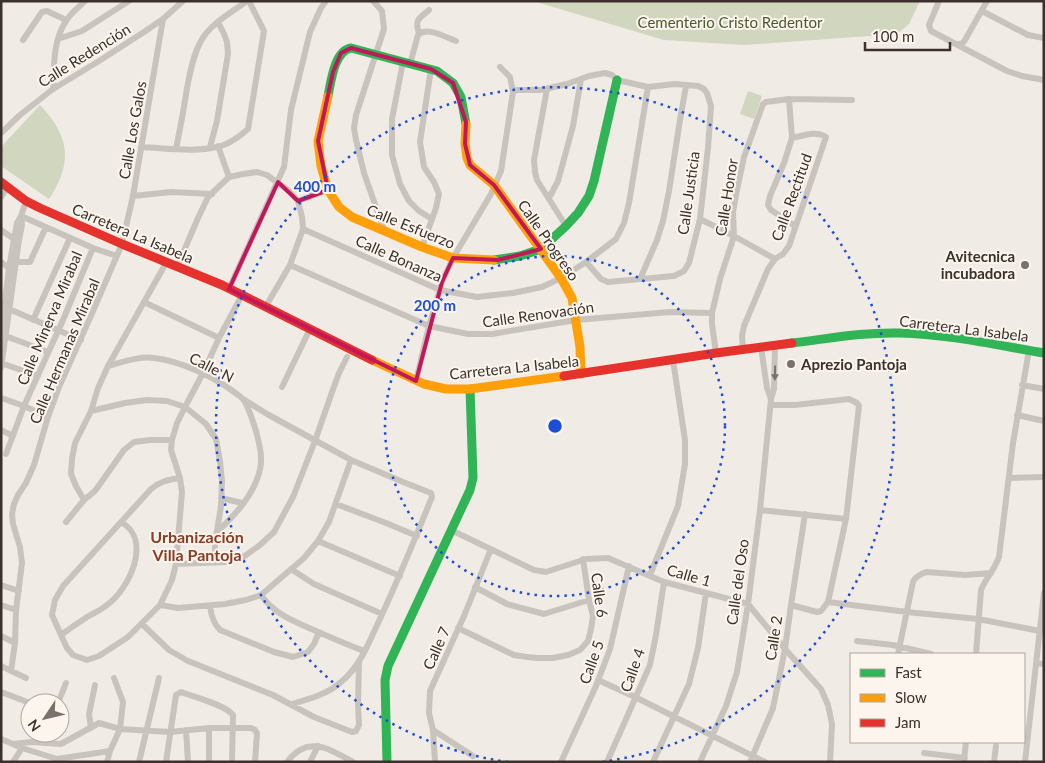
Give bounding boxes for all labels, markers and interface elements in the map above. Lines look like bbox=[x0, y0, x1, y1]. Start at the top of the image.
park label: Cementerio Cristo Redentor bbox=[638, 13, 823, 31]
street label: Calle Redención bbox=[35, 19, 133, 91]
scale bar bbox=[865, 20, 950, 52]
text: 100 m bbox=[872, 27, 914, 45]
street label: Calle Los Galos bbox=[115, 80, 149, 180]
street label: Calle Justicia bbox=[673, 150, 703, 236]
street label: Calle Rectitud bbox=[767, 151, 815, 243]
street label: Calle Honor bbox=[711, 156, 741, 237]
text: 400 m bbox=[294, 177, 336, 195]
street label: Calle Progreso bbox=[514, 196, 584, 284]
street label: Carretera La Isabela bbox=[70, 199, 196, 267]
street label: Calle Esfuerzo bbox=[364, 200, 458, 252]
street label: Calle Bonanza bbox=[353, 231, 445, 285]
place label: Avitecnica incubadora bbox=[941, 247, 1015, 282]
street label: Calle Minerva Mirabal bbox=[13, 248, 85, 388]
marker: Avitecnica incubadora bbox=[1019, 259, 1031, 271]
street label: Calle Hermanas Mirabal bbox=[25, 275, 103, 427]
text: 200 m bbox=[414, 296, 456, 314]
street label: Calle Renovación bbox=[481, 297, 595, 331]
street label: Carretera La Isabela bbox=[898, 311, 1030, 345]
street label: Calle N bbox=[187, 348, 237, 386]
street label: Carretera La Isabela bbox=[448, 351, 580, 383]
place label: Aprezio Pantoja bbox=[800, 355, 907, 373]
marker: Aprezio Pantoja bbox=[785, 358, 797, 370]
one-way arrow bbox=[771, 365, 779, 381]
centre of rings bbox=[546, 417, 564, 435]
district label: Urbanización Villa Pantoja bbox=[150, 527, 244, 564]
street label: Calle del Oso bbox=[722, 538, 752, 626]
street label: Calle 1 bbox=[665, 560, 713, 590]
street label: Calle 6 bbox=[588, 571, 612, 619]
street label: Calle 2 bbox=[761, 614, 785, 662]
street label: Calle 7 bbox=[419, 624, 453, 672]
street label: Calle 5 bbox=[575, 638, 607, 686]
street label: Calle 4 bbox=[616, 645, 648, 694]
legend bbox=[850, 653, 1025, 743]
text: Fast bbox=[895, 663, 922, 681]
text: Slow bbox=[895, 688, 927, 706]
north arrow bbox=[20, 693, 70, 743]
text: Jam bbox=[895, 713, 921, 731]
text: N bbox=[24, 716, 44, 735]

